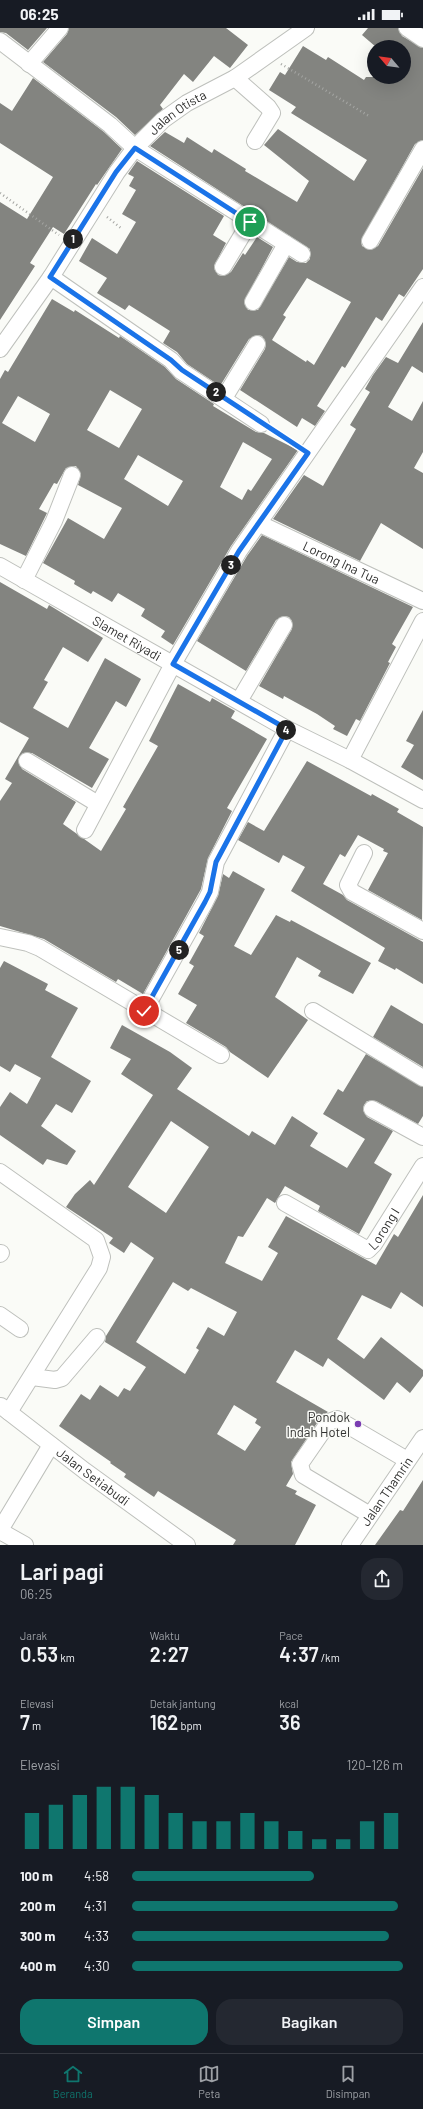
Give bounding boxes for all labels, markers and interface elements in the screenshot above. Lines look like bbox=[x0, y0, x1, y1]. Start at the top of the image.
text: 06:25 bbox=[20, 5, 59, 23]
north arrow bbox=[367, 40, 411, 84]
map controls bbox=[367, 40, 411, 84]
street label: Jalan Otista bbox=[145, 86, 209, 138]
pin bbox=[233, 205, 267, 239]
icon: arrive bbox=[239, 211, 261, 233]
pin: 1 bbox=[63, 229, 83, 249]
text: 1 bbox=[71, 232, 75, 245]
pin: 2 bbox=[206, 382, 226, 402]
text: 2 bbox=[213, 385, 219, 398]
street label: Lorong Ina Tua bbox=[300, 537, 382, 587]
pin: 3 bbox=[221, 555, 241, 575]
text: 3 bbox=[228, 558, 234, 571]
street label: Slamet Riyadi bbox=[90, 612, 164, 664]
pin: 4 bbox=[276, 720, 296, 740]
text: 4 bbox=[283, 723, 289, 736]
pin: 5 bbox=[169, 940, 189, 960]
text: 5 bbox=[176, 943, 182, 956]
pin bbox=[127, 994, 161, 1028]
icon: check bbox=[133, 1000, 155, 1022]
street label: Lorong I bbox=[365, 1205, 403, 1253]
place label: Pondok Indah Hotel bbox=[286, 1409, 350, 1440]
marker: Pondok Indah Hotel bbox=[353, 1419, 363, 1429]
street label: Jalan Setiabudi bbox=[53, 1444, 133, 1509]
street label: Jalan Thamrin bbox=[357, 1454, 416, 1529]
text: Lari pagi bbox=[20, 1558, 104, 1584]
button: share bbox=[361, 1558, 403, 1600]
text: 06:25 bbox=[20, 1586, 52, 1602]
text: Jarak bbox=[20, 1629, 47, 1642]
text: Waktu bbox=[150, 1629, 180, 1642]
text: Pace bbox=[279, 1629, 303, 1642]
text: 0.53 bbox=[20, 1642, 58, 1666]
text: 2:27 bbox=[150, 1642, 189, 1666]
text: 4:37 bbox=[279, 1642, 319, 1666]
text: km bbox=[58, 1651, 75, 1664]
text: /km bbox=[319, 1651, 340, 1664]
text: Elevasi bbox=[20, 1697, 54, 1710]
text: Detak jantung bbox=[150, 1697, 216, 1710]
text: kcal bbox=[279, 1697, 299, 1710]
text: 7 bbox=[20, 1710, 30, 1734]
text: 162 bbox=[150, 1710, 178, 1734]
text: 36 bbox=[279, 1710, 301, 1734]
text: m bbox=[30, 1719, 41, 1732]
text: bpm bbox=[178, 1719, 202, 1732]
text: Elevasi bbox=[20, 1757, 60, 1773]
text: 120–126 m bbox=[347, 1757, 403, 1773]
text: 100 m bbox=[20, 1868, 53, 1884]
text: 4:58 bbox=[84, 1868, 109, 1884]
text: 200 m bbox=[20, 1898, 56, 1914]
text: 4:31 bbox=[84, 1898, 107, 1914]
text: 300 m bbox=[20, 1928, 55, 1944]
text: 4:33 bbox=[84, 1928, 109, 1944]
text: 400 m bbox=[20, 1958, 56, 1974]
text: 4:30 bbox=[84, 1958, 110, 1974]
button: Simpan bbox=[20, 1999, 208, 2045]
button: Bagikan bbox=[216, 1999, 403, 2045]
tab: Beranda bbox=[53, 2063, 93, 2100]
tab: Peta bbox=[198, 2063, 220, 2100]
tab: Disimpan bbox=[326, 2063, 370, 2100]

